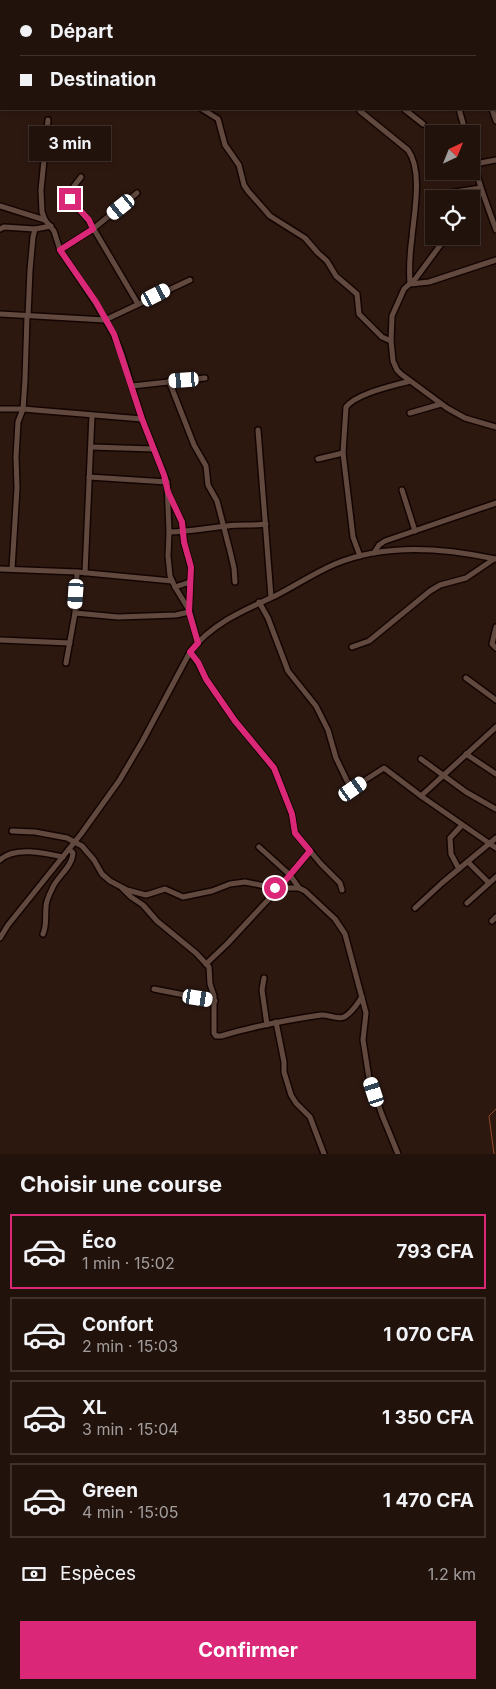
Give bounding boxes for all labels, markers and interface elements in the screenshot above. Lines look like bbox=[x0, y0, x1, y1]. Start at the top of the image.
text: Départ bbox=[50, 20, 113, 43]
text: Destination bbox=[50, 68, 156, 91]
north arrow bbox=[425, 125, 480, 180]
map controls bbox=[425, 125, 480, 245]
callout: 3 min bbox=[29, 126, 111, 162]
text: 3 min bbox=[48, 133, 92, 153]
route end bbox=[59, 188, 81, 210]
button: locate bbox=[425, 190, 480, 245]
car bbox=[104, 192, 137, 222]
car bbox=[139, 282, 172, 308]
car bbox=[168, 371, 199, 389]
car bbox=[67, 579, 84, 609]
car bbox=[336, 774, 369, 804]
route start bbox=[264, 877, 286, 899]
car bbox=[182, 988, 213, 1008]
car bbox=[362, 1075, 385, 1109]
text: Choisir une course bbox=[20, 1171, 222, 1197]
icon: car bbox=[22, 1229, 67, 1274]
text: Éco bbox=[82, 1230, 116, 1253]
text: 793 CFA bbox=[396, 1240, 474, 1263]
text: 1 min · 15:02 bbox=[82, 1253, 175, 1273]
icon: car bbox=[22, 1312, 67, 1357]
text: Confort bbox=[82, 1313, 153, 1336]
text: 1 070 CFA bbox=[383, 1323, 474, 1346]
text: 2 min · 15:03 bbox=[82, 1336, 178, 1356]
icon: car bbox=[22, 1395, 67, 1440]
text: XL bbox=[82, 1396, 107, 1419]
text: 1 350 CFA bbox=[382, 1406, 474, 1429]
text: 3 min · 15:04 bbox=[82, 1419, 179, 1439]
icon: car bbox=[22, 1478, 67, 1523]
text: Green bbox=[82, 1479, 138, 1502]
text: 1 470 CFA bbox=[383, 1489, 474, 1512]
text: 4 min · 15:05 bbox=[82, 1502, 178, 1522]
icon: cash bbox=[20, 1560, 48, 1588]
text: Espèces bbox=[60, 1562, 136, 1585]
text: 1.2 km bbox=[428, 1564, 476, 1584]
button: Confirmer bbox=[20, 1621, 476, 1679]

